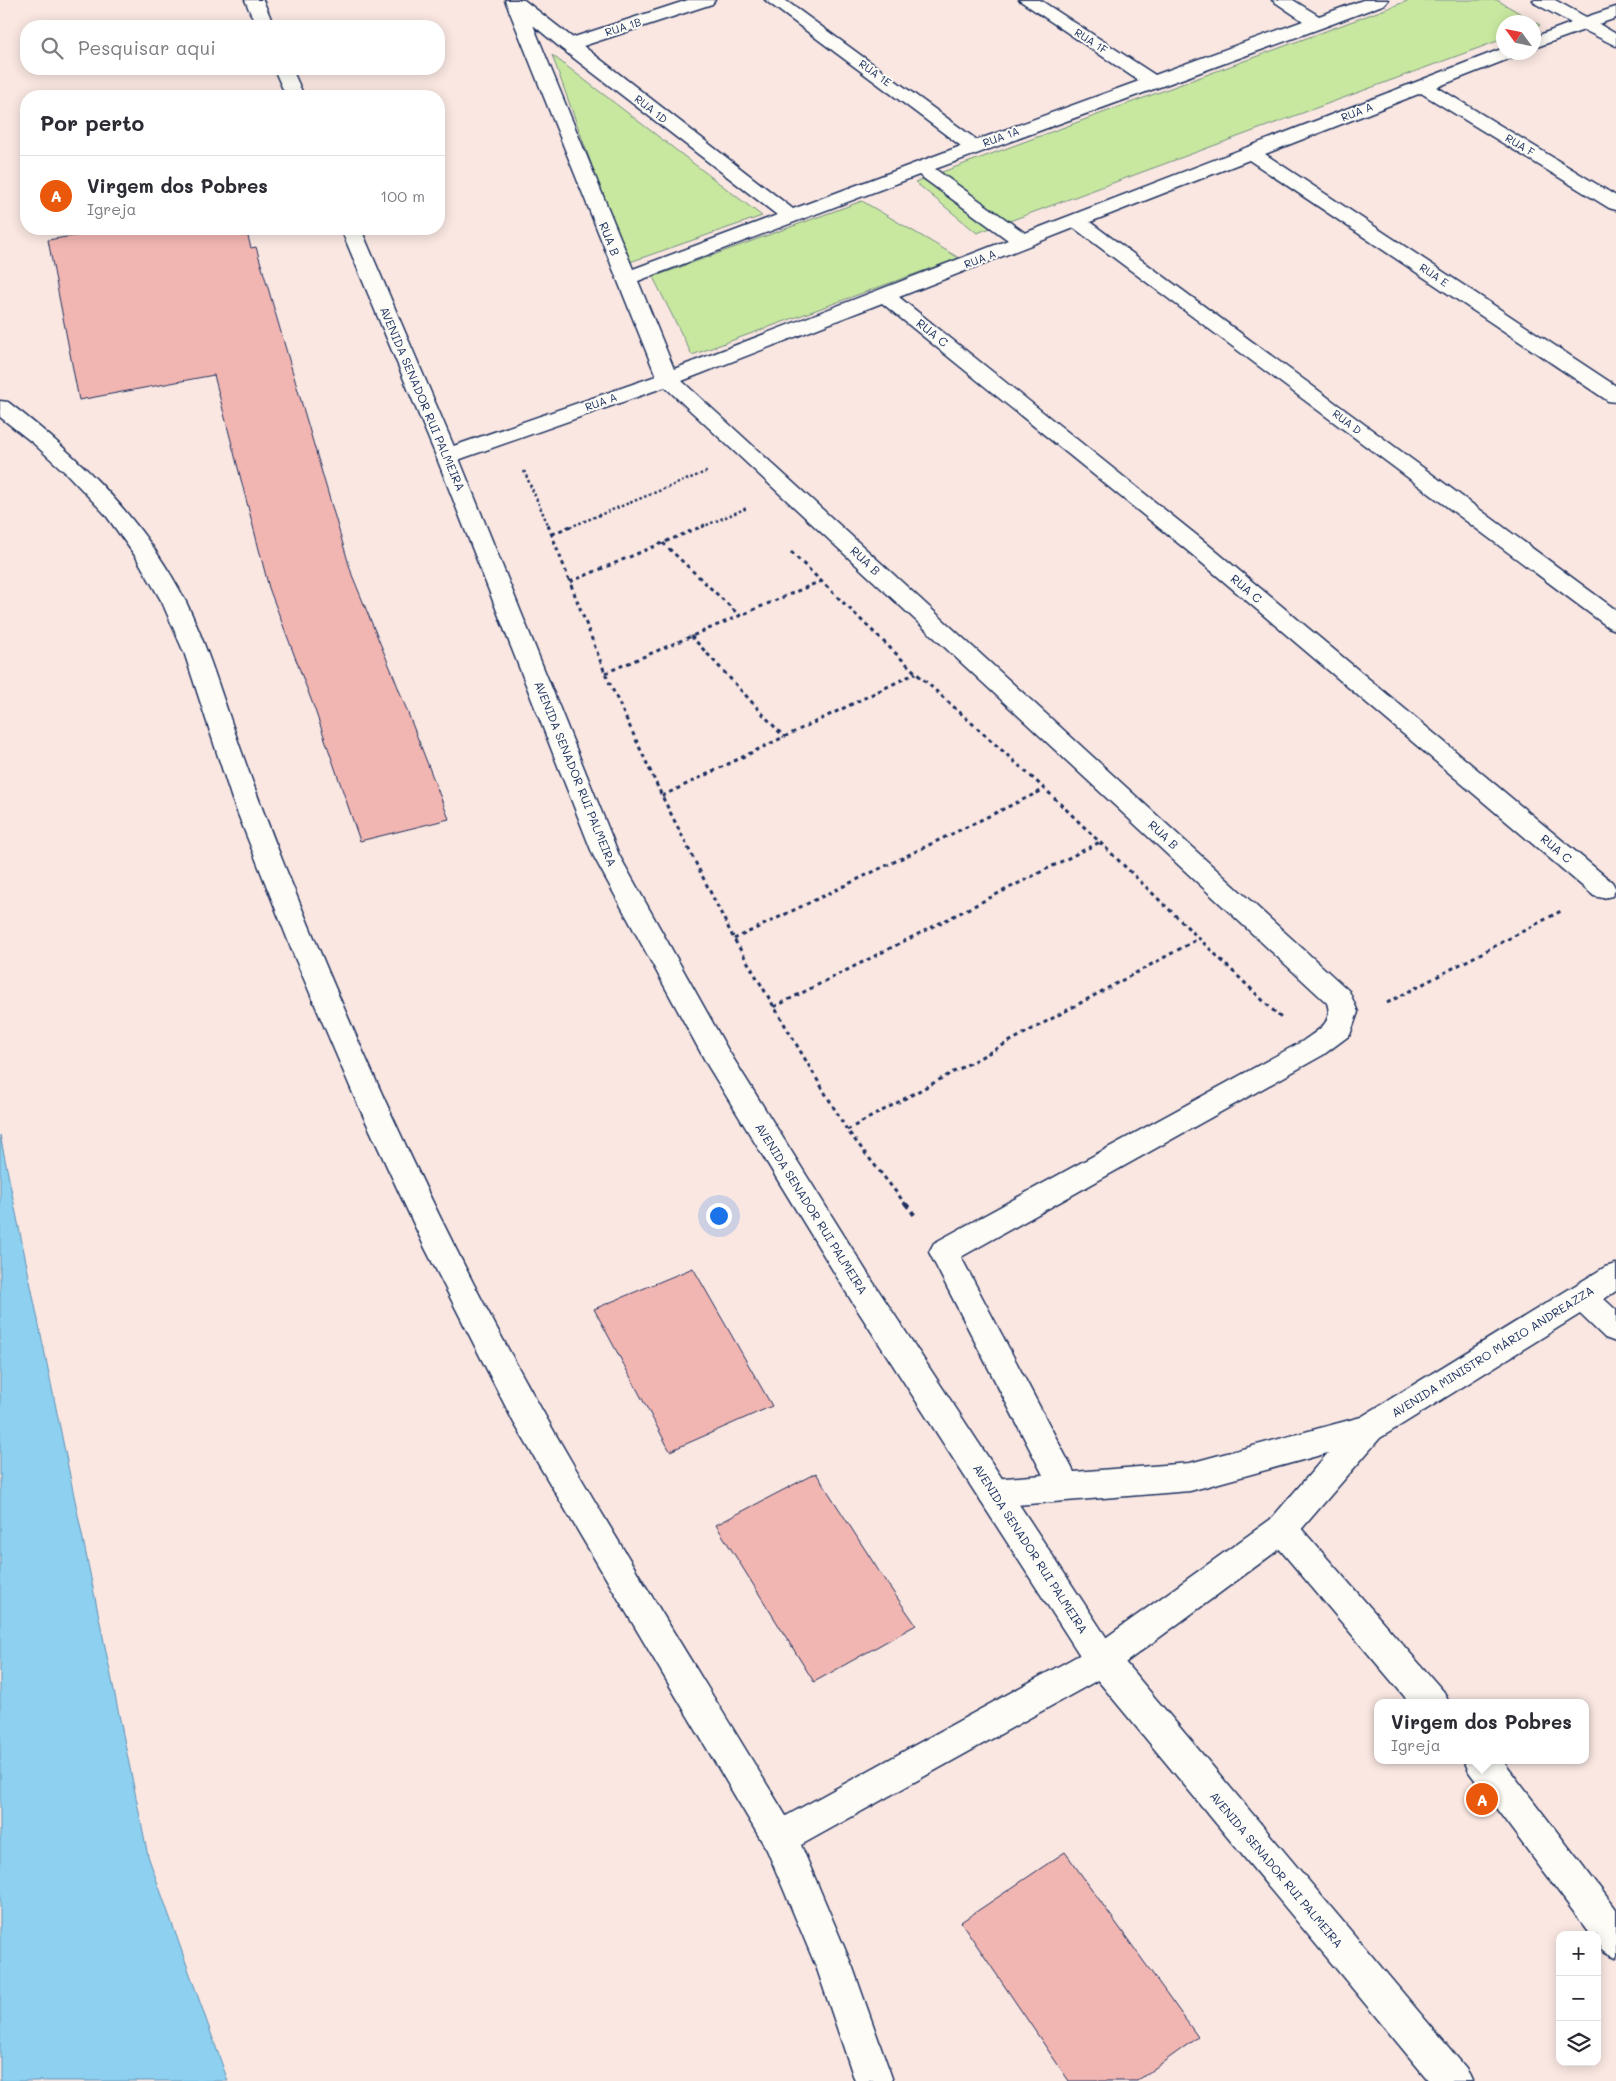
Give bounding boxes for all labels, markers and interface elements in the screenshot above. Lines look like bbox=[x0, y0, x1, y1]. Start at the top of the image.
street label: RUA 1B bbox=[603, 14, 643, 39]
north arrow bbox=[1496, 15, 1541, 60]
search box bbox=[20, 20, 445, 75]
street label: RUA 1F bbox=[1072, 24, 1111, 57]
icon: search bbox=[38, 34, 66, 62]
text: Pesquisar aqui bbox=[78, 35, 216, 60]
street label: RUA 1E bbox=[856, 56, 895, 89]
street label: RUA 1D bbox=[632, 91, 671, 126]
street label: RUA A bbox=[1339, 99, 1375, 124]
text: Por perto bbox=[40, 109, 144, 136]
street label: RUA 1A bbox=[980, 123, 1021, 150]
street label: RUA F bbox=[1503, 130, 1538, 159]
text: Virgem dos Pobres bbox=[87, 173, 268, 198]
text: A bbox=[50, 185, 62, 206]
text: 100 m bbox=[380, 185, 425, 206]
text: Igreja bbox=[87, 198, 137, 219]
street label: RUA B bbox=[596, 219, 624, 258]
street label: RUA A bbox=[962, 246, 998, 271]
street label: RUA E bbox=[1417, 259, 1452, 290]
street label: AVENIDA SENADOR RUI PALMEIRA bbox=[377, 304, 469, 493]
street label: RUA C bbox=[913, 315, 952, 350]
street label: RUA A bbox=[583, 389, 619, 414]
street label: RUA D bbox=[1330, 406, 1365, 438]
street label: RUA B bbox=[847, 542, 884, 578]
street label: RUA C bbox=[1228, 570, 1266, 606]
street label: AVENIDA SENADOR RUI PALMEIRA bbox=[531, 678, 621, 869]
street label: RUA B bbox=[1145, 816, 1182, 852]
street label: RUA C bbox=[1538, 830, 1576, 866]
street label: AVENIDA SENADOR RUI PALMEIRA bbox=[752, 1120, 871, 1297]
your location bbox=[706, 1203, 732, 1229]
street label: AVENIDA MINISTRO MÁRIO ANDREAZZA bbox=[1388, 1282, 1597, 1420]
street label: AVENIDA SENADOR RUI PALMEIRA bbox=[970, 1461, 1092, 1636]
popup bbox=[1374, 1699, 1589, 1764]
text: Virgem dos Pobres bbox=[1391, 1709, 1572, 1734]
text: Igreja bbox=[1391, 1734, 1441, 1755]
pin: A bbox=[1466, 1780, 1498, 1818]
street label: AVENIDA SENADOR RUI PALMEIRA bbox=[1207, 1788, 1347, 1951]
map controls bbox=[1556, 1931, 1601, 2066]
button: + bbox=[1556, 1931, 1601, 1976]
button: − bbox=[1556, 1976, 1601, 2021]
button: layers bbox=[1556, 2021, 1601, 2066]

